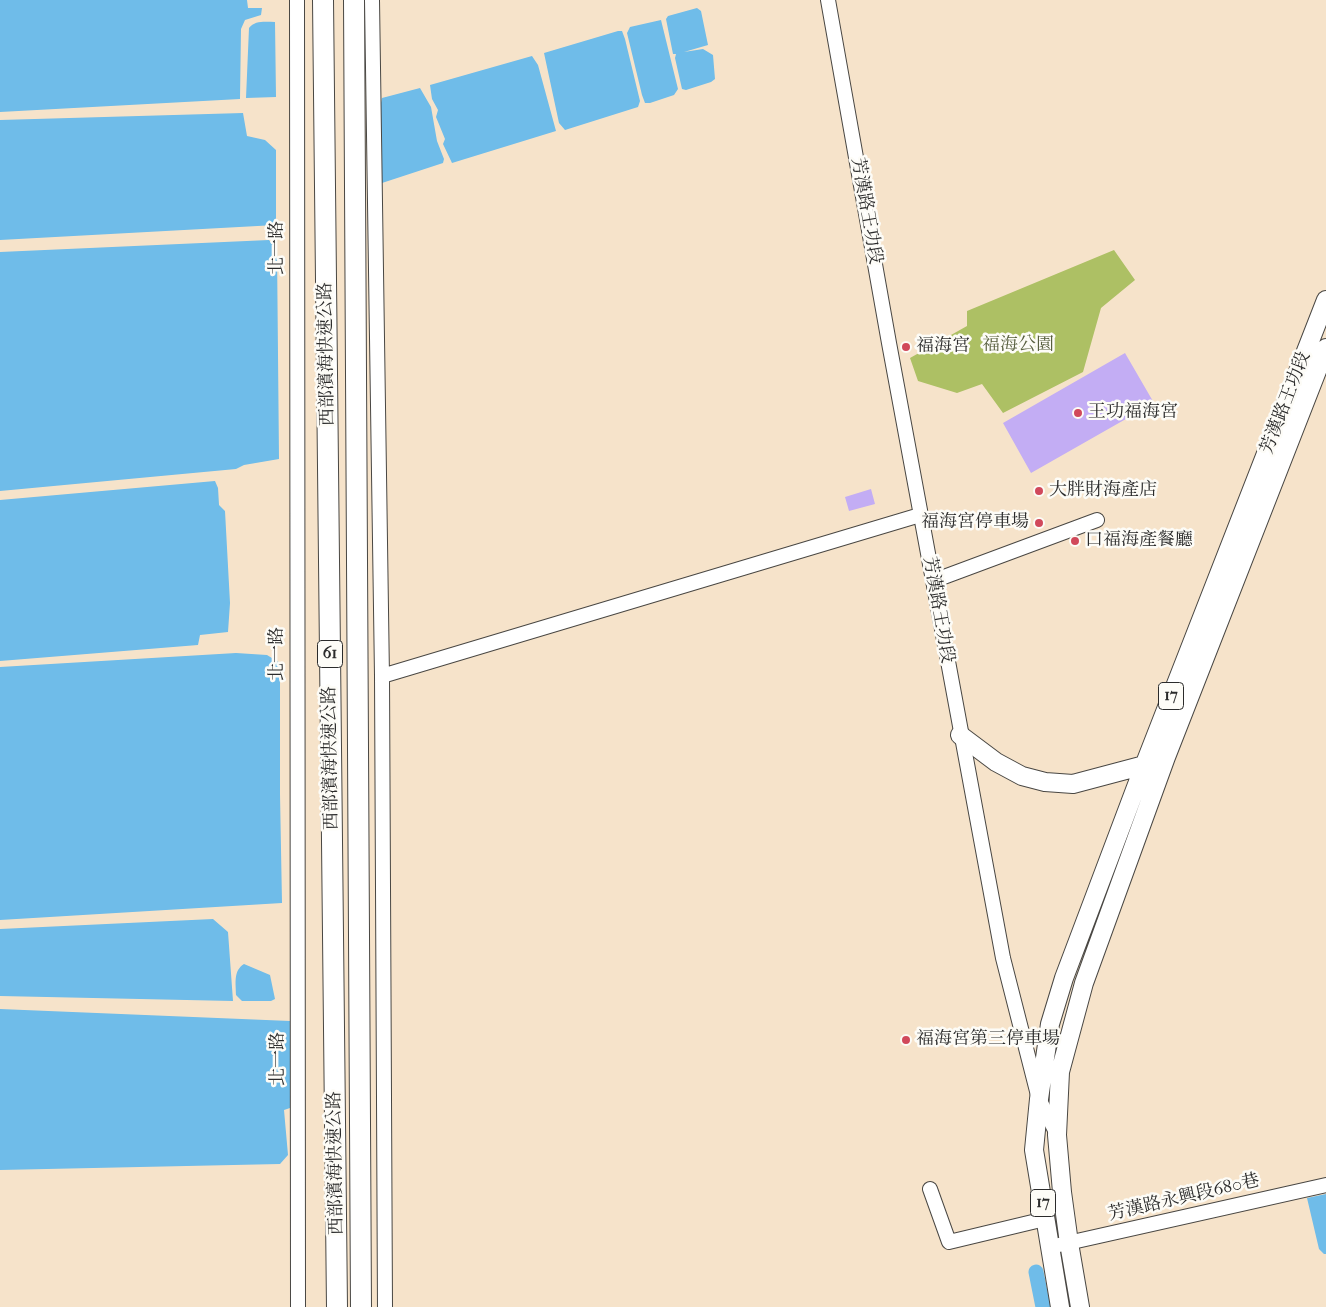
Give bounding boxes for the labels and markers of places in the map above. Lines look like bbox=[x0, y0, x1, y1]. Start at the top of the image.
place label: 福海宮 bbox=[916, 336, 970, 358]
marker: 福海宮 bbox=[900, 341, 912, 353]
place label: 王功福海宮 bbox=[1088, 402, 1178, 424]
marker: 王功福海宮 bbox=[1072, 407, 1084, 419]
place label: 大胖財海產店 bbox=[1049, 480, 1157, 502]
marker: 大胖財海產店 bbox=[1033, 485, 1045, 497]
place label: 福海宮停車場 bbox=[921, 512, 1029, 534]
marker: 福海宮停車場 bbox=[1033, 517, 1045, 529]
place label: 口福海產餐廳 bbox=[1085, 530, 1193, 552]
marker: 口福海產餐廳 bbox=[1069, 535, 1081, 547]
place label: 福海宮第三停車場 bbox=[916, 1029, 1060, 1051]
marker: 福海宮第三停車場 bbox=[900, 1034, 912, 1046]

